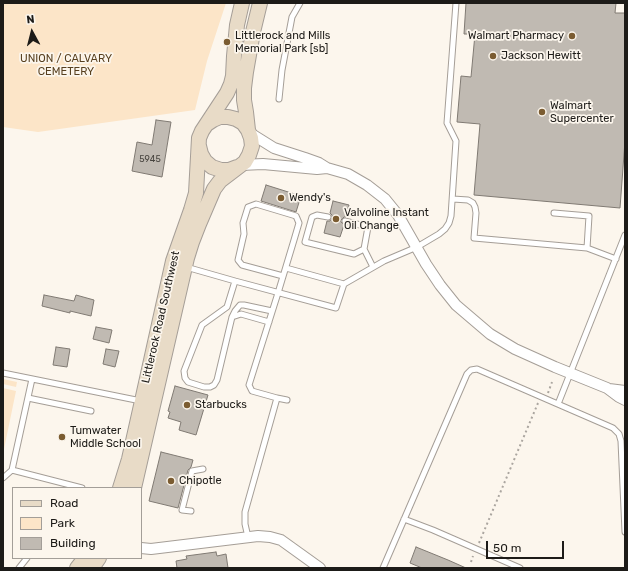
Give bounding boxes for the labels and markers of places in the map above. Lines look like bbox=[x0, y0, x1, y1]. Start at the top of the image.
place label: Littlerock and Mills Memorial Park [sb] bbox=[235, 29, 330, 55]
place label: Walmart Pharmacy bbox=[468, 29, 564, 43]
marker: Walmart Pharmacy bbox=[567, 31, 577, 41]
marker: Littlerock and Mills Memorial Park [sb] bbox=[222, 37, 232, 47]
place label: Jackson Hewitt bbox=[501, 49, 581, 63]
marker: Jackson Hewitt bbox=[488, 51, 498, 61]
place label: Walmart Supercenter bbox=[550, 99, 614, 125]
marker: Walmart Supercenter bbox=[537, 107, 547, 117]
place label: Wendy's bbox=[289, 191, 331, 205]
marker: Wendy's bbox=[276, 193, 286, 203]
place label: Valvoline Instant Oil Change bbox=[344, 206, 429, 232]
marker: Valvoline Instant Oil Change bbox=[331, 214, 341, 224]
place label: Starbucks bbox=[195, 398, 247, 412]
marker: Starbucks bbox=[182, 400, 192, 410]
place label: Tumwater Middle School bbox=[70, 424, 141, 450]
marker: Tumwater Middle School bbox=[57, 432, 67, 442]
place label: Chipotle bbox=[179, 474, 222, 488]
marker: Chipotle bbox=[166, 476, 176, 486]

